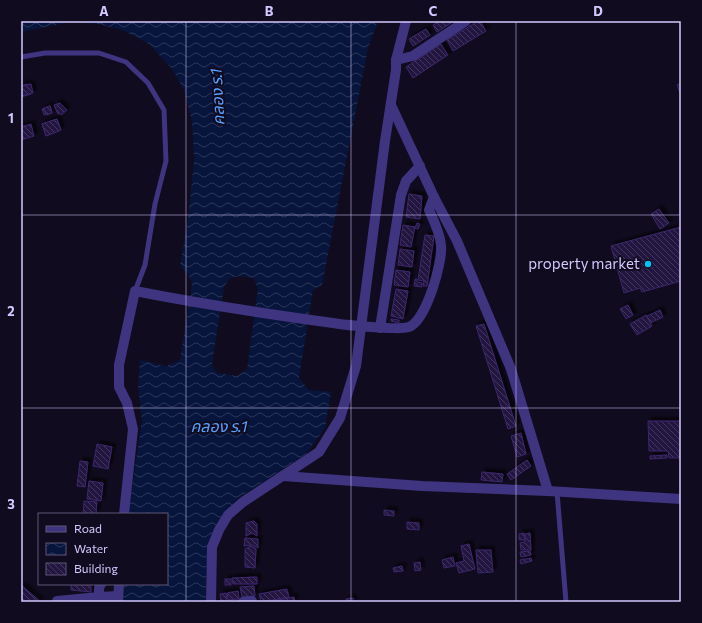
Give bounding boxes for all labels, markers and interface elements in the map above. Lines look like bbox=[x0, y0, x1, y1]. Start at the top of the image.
text: A bbox=[99, 3, 109, 19]
text: B bbox=[265, 3, 274, 19]
text: C bbox=[429, 3, 438, 19]
text: D bbox=[593, 3, 603, 19]
water label: คลอง ร.1 bbox=[206, 68, 227, 126]
text: 1 bbox=[8, 110, 14, 126]
place label: property market bbox=[528, 254, 640, 272]
marker: property market bbox=[643, 259, 653, 269]
text: 2 bbox=[7, 303, 15, 319]
water label: คลอง ร.1 bbox=[191, 416, 248, 435]
text: 3 bbox=[7, 496, 15, 512]
legend bbox=[38, 513, 168, 585]
text: Road bbox=[74, 521, 102, 535]
text: Water bbox=[74, 541, 108, 555]
text: Building bbox=[74, 561, 118, 575]

